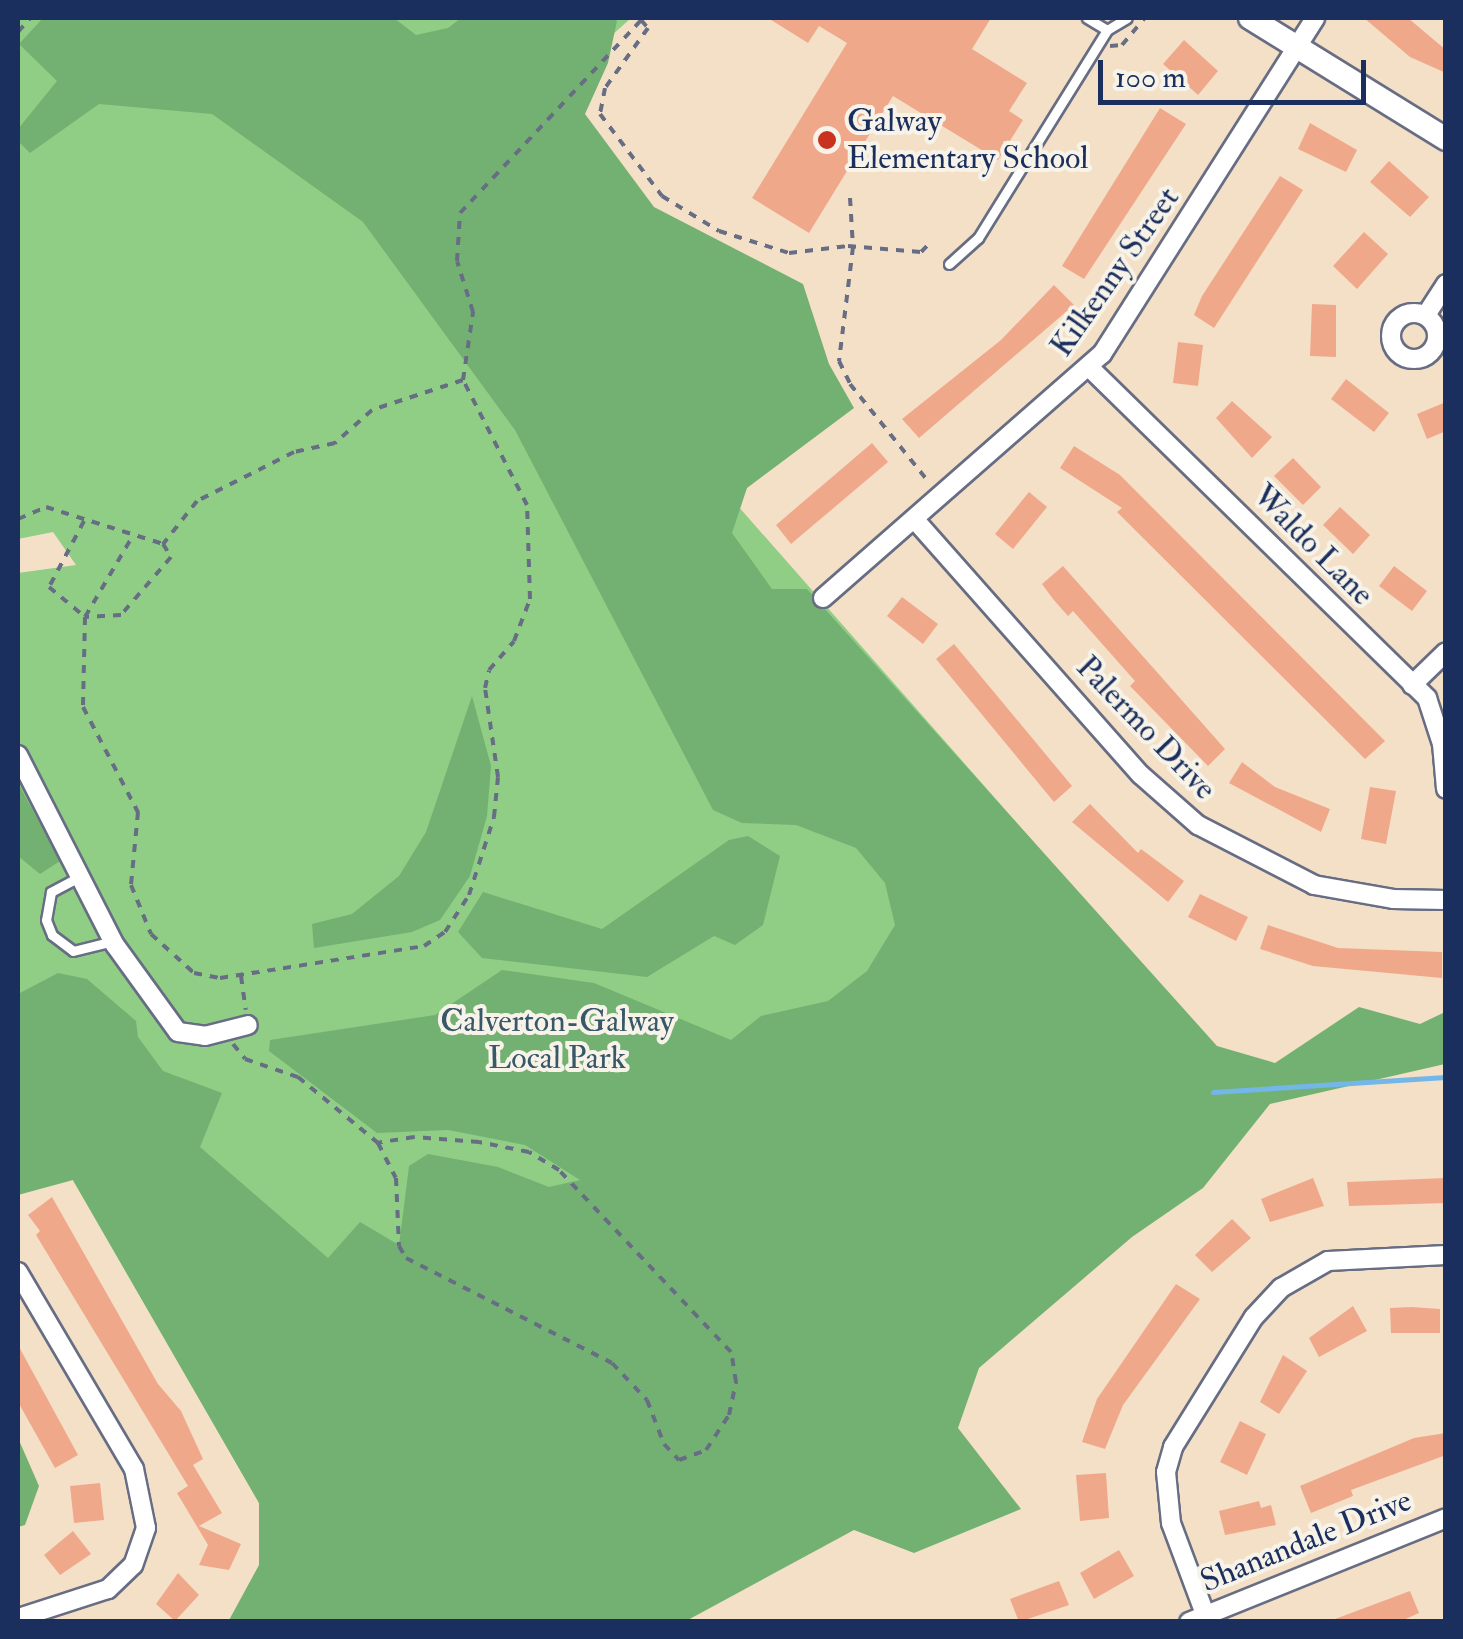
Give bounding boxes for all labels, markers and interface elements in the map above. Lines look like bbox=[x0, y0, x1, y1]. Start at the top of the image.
scale bar bbox=[1103, 40, 1370, 102]
text: 100 m bbox=[1115, 59, 1186, 96]
place label: Galway Elementary School bbox=[847, 103, 1089, 178]
marker: Galway Elementary School bbox=[816, 129, 838, 151]
street label: Kilkenny Street bbox=[1043, 180, 1187, 364]
street label: Waldo Lane bbox=[1245, 477, 1381, 613]
street label: Palermo Drive bbox=[1068, 648, 1224, 808]
park label: Calverton-Galway Local Park bbox=[440, 1003, 674, 1078]
street label: Shanandale Drive bbox=[1195, 1481, 1417, 1601]

